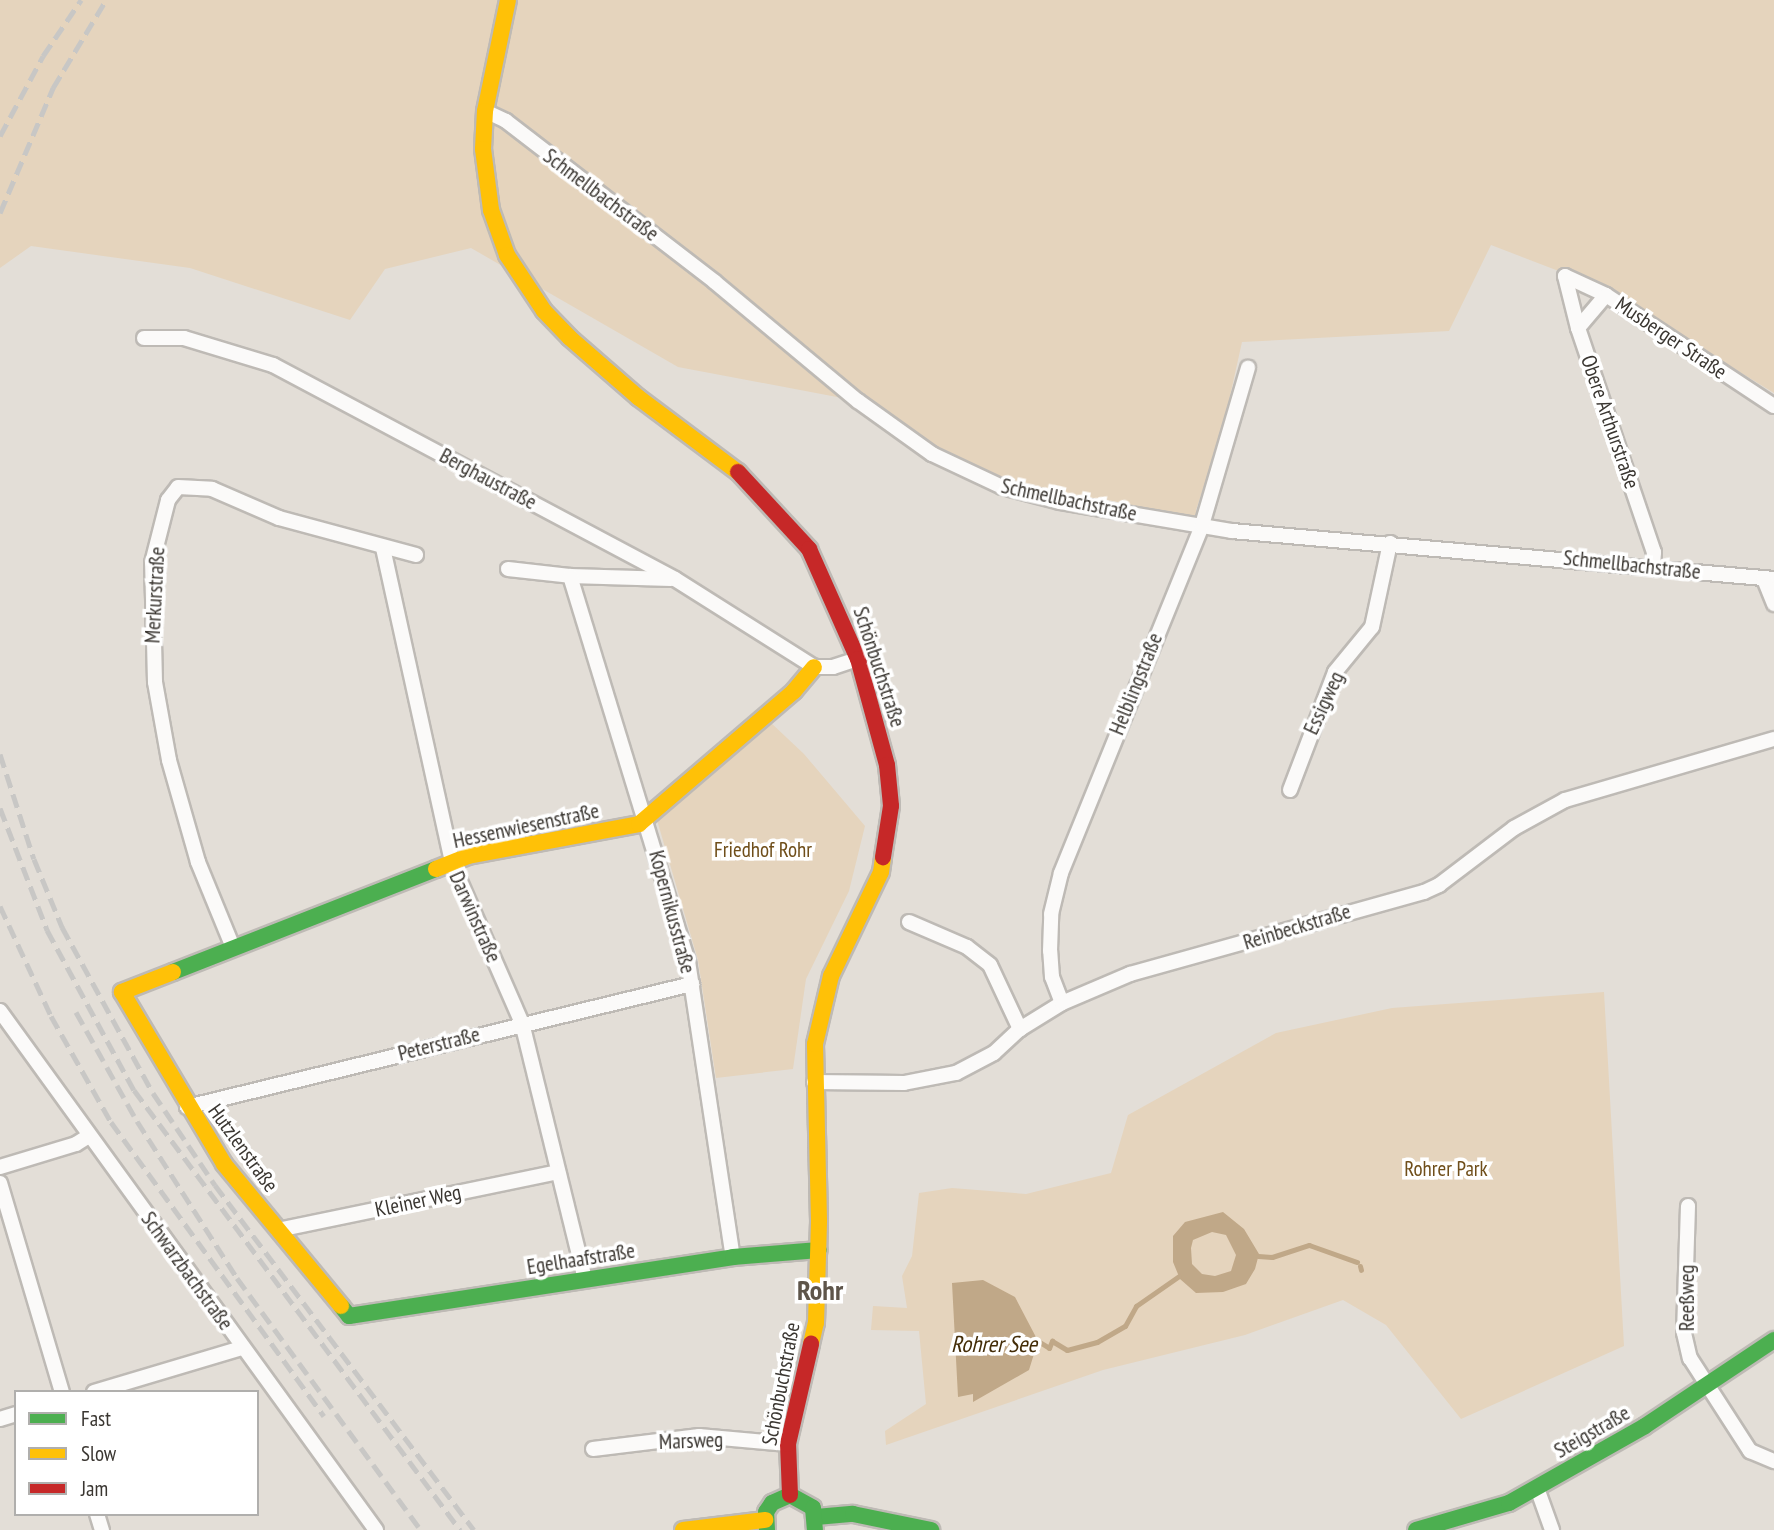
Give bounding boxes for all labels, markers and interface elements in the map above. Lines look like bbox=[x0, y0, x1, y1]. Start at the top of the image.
street label: Schmellbachstraße bbox=[538, 143, 664, 247]
street label: Musberger Straße bbox=[1611, 292, 1731, 384]
street label: Obere Arthurstraße bbox=[1575, 352, 1645, 492]
street label: Berghaustraße bbox=[435, 443, 541, 515]
street label: Schmellbachstraße bbox=[999, 473, 1139, 527]
street label: Schmellbachstraße bbox=[1562, 545, 1702, 585]
street label: Merkurstraße bbox=[140, 546, 170, 644]
street label: Schönbuchstraße bbox=[848, 604, 910, 730]
street label: Helblingstraße bbox=[1104, 629, 1168, 739]
street label: Essigweg bbox=[1299, 667, 1349, 739]
street label: Hessenwiesenstraße bbox=[451, 798, 601, 854]
park label: Friedhof Rohr bbox=[714, 837, 812, 863]
street label: Kopernikusstraße bbox=[643, 848, 701, 976]
street label: Darwinstraße bbox=[444, 867, 506, 967]
street label: Reinbeckstraße bbox=[1240, 899, 1354, 955]
street label: Peterstraße bbox=[395, 1022, 483, 1066]
street label: Hutzlenstraße bbox=[203, 1099, 283, 1197]
park label: Rohrer Park bbox=[1404, 1156, 1488, 1182]
street label: Kleiner Weg bbox=[373, 1180, 463, 1222]
street label: Schwarzbachstraße bbox=[136, 1207, 238, 1335]
street label: Egelhaafstraße bbox=[525, 1238, 637, 1280]
street label: Reeßweg bbox=[1674, 1265, 1700, 1331]
district label: Rohr bbox=[797, 1273, 843, 1307]
street label: Schönbuchstraße bbox=[757, 1320, 805, 1448]
water label: Rohrer See bbox=[951, 1330, 1037, 1358]
legend bbox=[14, 1390, 259, 1516]
street label: Steigstraße bbox=[1550, 1400, 1634, 1464]
text: Fast bbox=[81, 1405, 111, 1432]
street label: Marsweg bbox=[658, 1427, 724, 1455]
text: Slow bbox=[81, 1440, 116, 1467]
text: Jam bbox=[81, 1475, 108, 1502]

